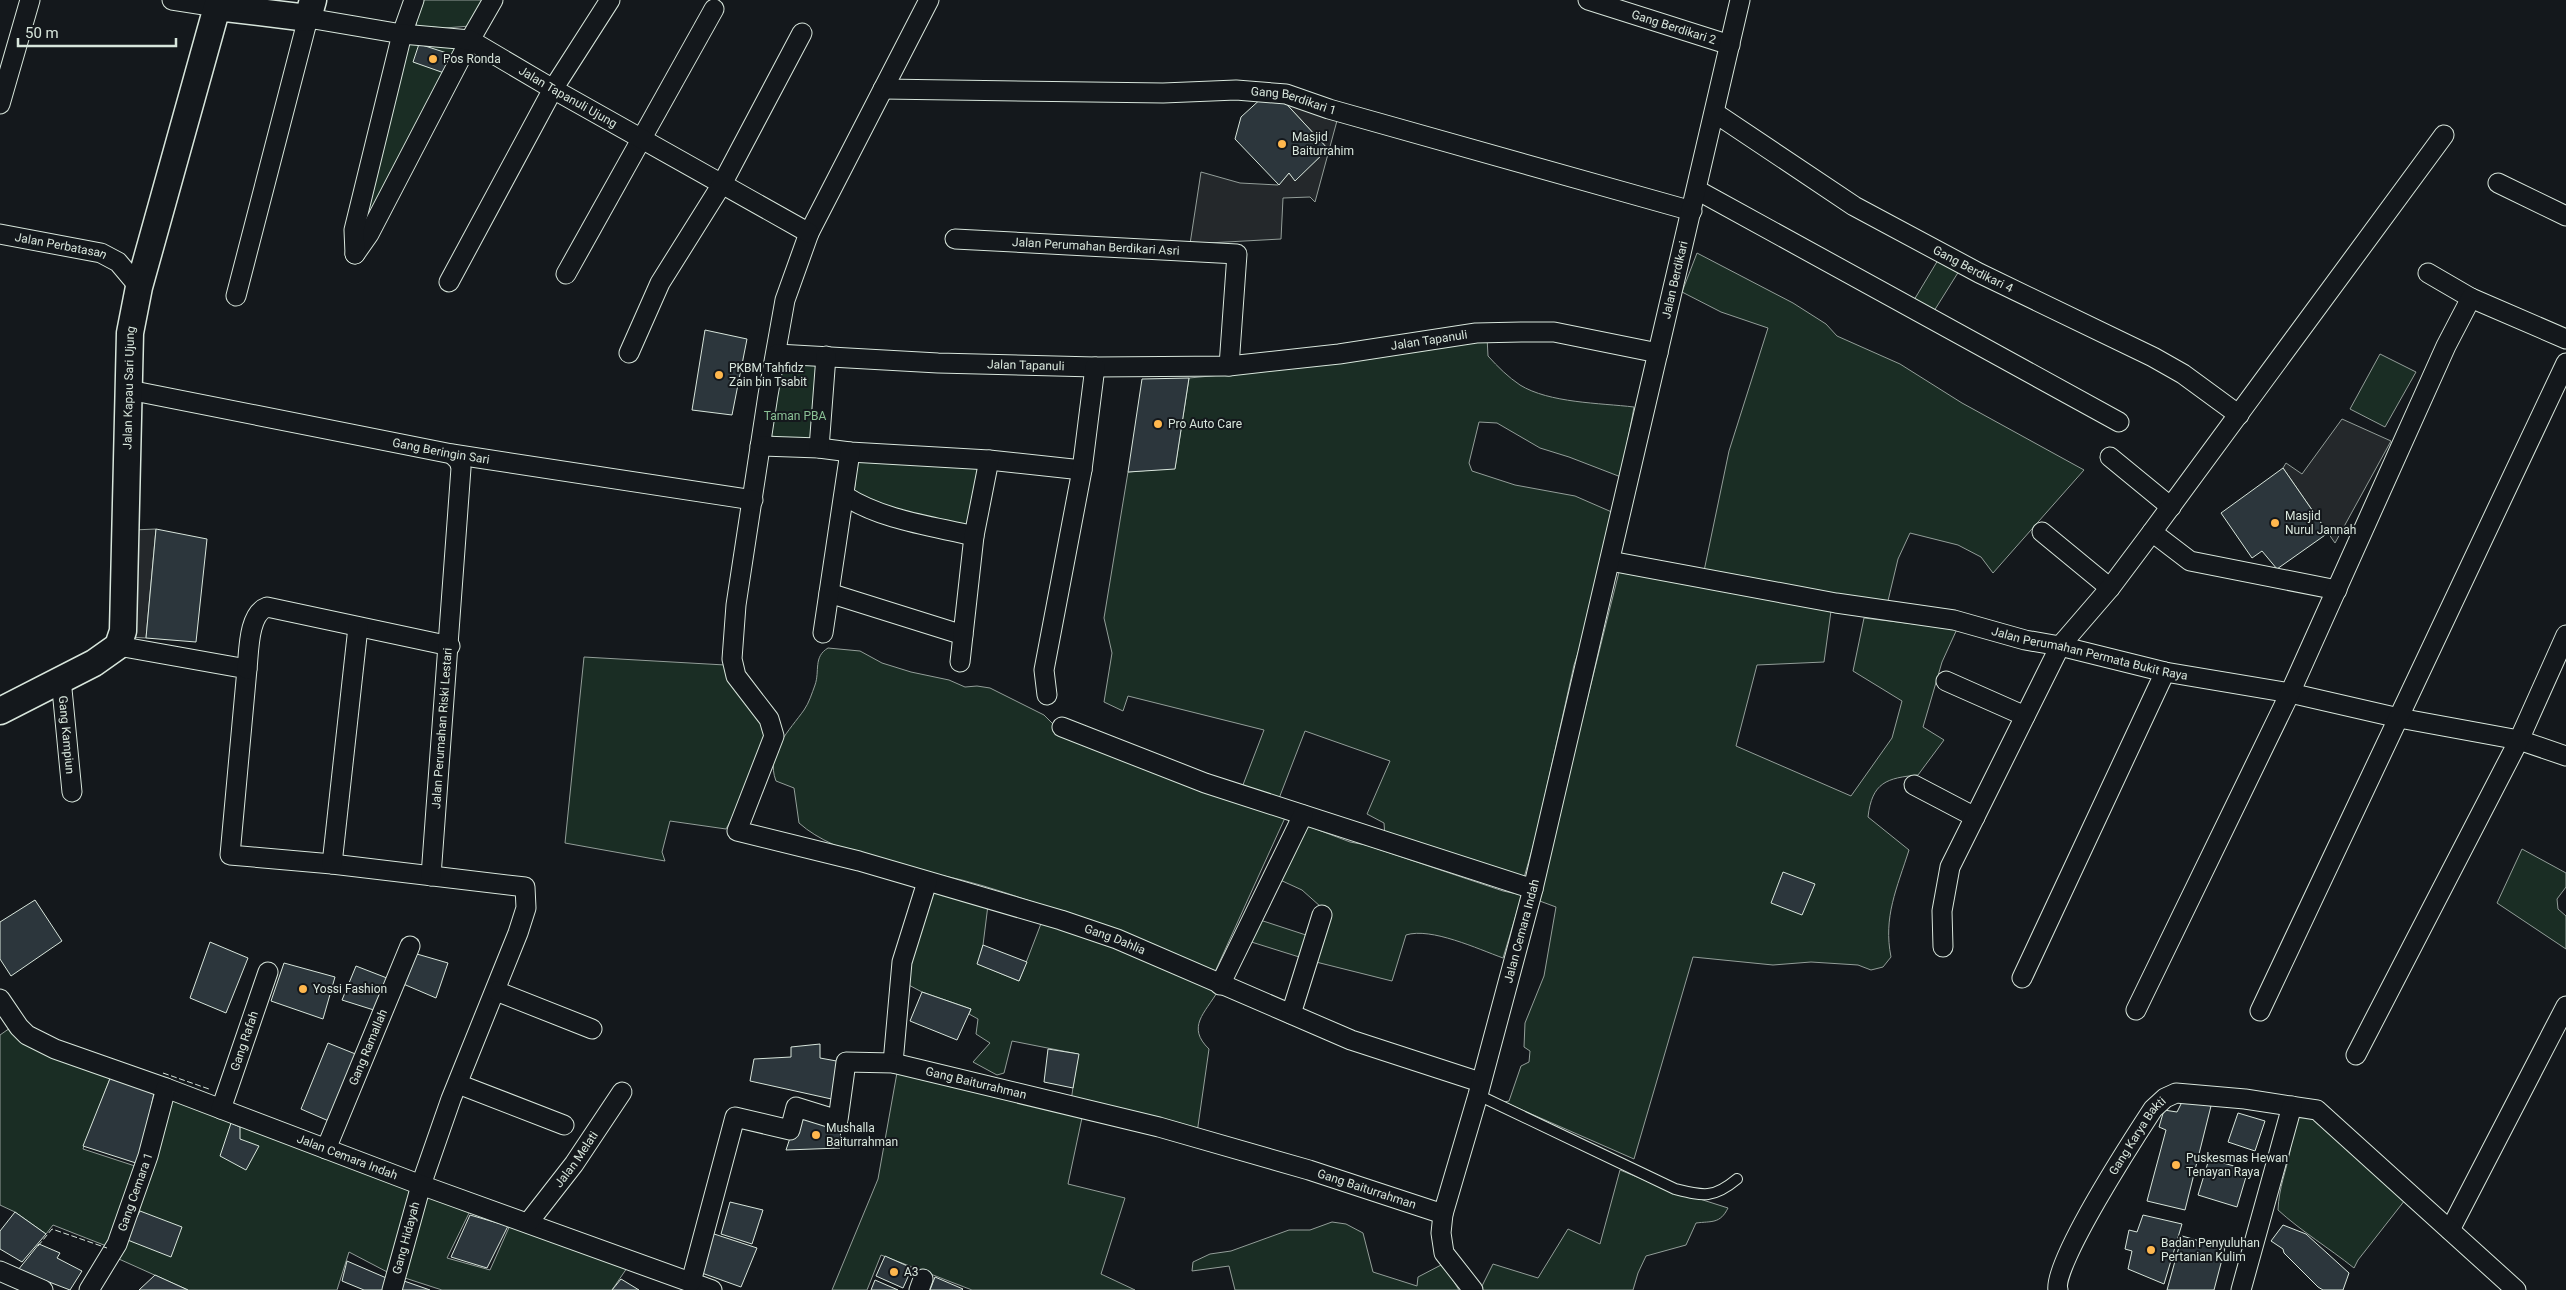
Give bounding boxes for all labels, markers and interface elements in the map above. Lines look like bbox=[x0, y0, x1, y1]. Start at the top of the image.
street label: Gang Berdikari 2 bbox=[1630, 7, 1718, 47]
scale bar bbox=[18, 15, 175, 47]
text: 50 m bbox=[25, 24, 59, 42]
place label: Pos Ronda bbox=[443, 52, 501, 66]
marker: Pos Ronda bbox=[427, 53, 439, 65]
street label: Jalan Tapanuli Ujung bbox=[516, 63, 620, 131]
street label: Gang Berdikari 1 bbox=[1250, 84, 1338, 118]
place label: Masjid Baiturrahim bbox=[1292, 130, 1354, 158]
marker: Masjid Baiturrahim bbox=[1276, 138, 1288, 150]
street label: Jalan Perbatasan bbox=[14, 230, 109, 262]
street label: Jalan Perumahan Berdikari Asri bbox=[1012, 235, 1180, 258]
street label: Jalan Berdikari bbox=[1659, 240, 1691, 320]
street label: Gang Berdikari 4 bbox=[1931, 243, 2016, 295]
street label: Jalan Kapau Sari Ujung bbox=[120, 325, 138, 450]
street label: Jalan Tapanuli bbox=[1390, 327, 1468, 353]
street label: Jalan Tapanuli bbox=[987, 357, 1065, 373]
place label: PKBM Tahfidz Zain bin Tsabit bbox=[729, 361, 807, 389]
marker: PKBM Tahfidz Zain bin Tsabit bbox=[713, 369, 725, 381]
park label: Taman PBA bbox=[764, 409, 826, 423]
place label: Pro Auto Care bbox=[1168, 417, 1242, 431]
marker: Pro Auto Care bbox=[1152, 418, 1164, 430]
street label: Gang Beringin Sari bbox=[391, 435, 491, 467]
place label: Masjid Nurul Jannah bbox=[2285, 509, 2356, 537]
marker: Masjid Nurul Jannah bbox=[2269, 517, 2281, 529]
street label: Jalan Perumahan Permata Bukit Raya bbox=[1990, 624, 2189, 683]
street label: Jalan Perumahan Riski Lestari bbox=[429, 647, 455, 810]
street label: Gang Kampiun bbox=[56, 695, 77, 775]
street label: Jalan Cemara Indah bbox=[1501, 878, 1542, 984]
street label: Gang Dahlia bbox=[1082, 921, 1148, 957]
place label: Yossi Fashion bbox=[313, 982, 387, 996]
marker: Yossi Fashion bbox=[297, 983, 309, 995]
street label: Gang Ramallah bbox=[346, 1007, 390, 1087]
street label: Gang Rafah bbox=[228, 1009, 261, 1073]
street label: Gang Baiturrahman bbox=[924, 1064, 1028, 1102]
street label: Gang Karya Bakti bbox=[2106, 1094, 2169, 1177]
place label: Mushalla Baiturrahman bbox=[826, 1121, 898, 1149]
street label: Jalan Melati bbox=[552, 1129, 601, 1190]
marker: Mushalla Baiturrahman bbox=[810, 1129, 822, 1141]
street label: Jalan Cemara Indah bbox=[295, 1131, 400, 1182]
street label: Gang Cemara 1 bbox=[115, 1151, 156, 1233]
place label: Puskesmas Hewan Tenayan Raya bbox=[2186, 1151, 2288, 1179]
marker: Puskesmas Hewan Tenayan Raya bbox=[2170, 1159, 2182, 1171]
street label: Gang Baiturrahman bbox=[1315, 1166, 1418, 1212]
street label: Gang Hidayah bbox=[390, 1200, 422, 1276]
place label: Badan Penyuluhan Pertanian Kulim bbox=[2161, 1236, 2260, 1264]
marker: Badan Penyuluhan Pertanian Kulim bbox=[2145, 1244, 2157, 1256]
place label: A3 bbox=[904, 1265, 919, 1279]
marker: A3 bbox=[888, 1266, 900, 1278]

